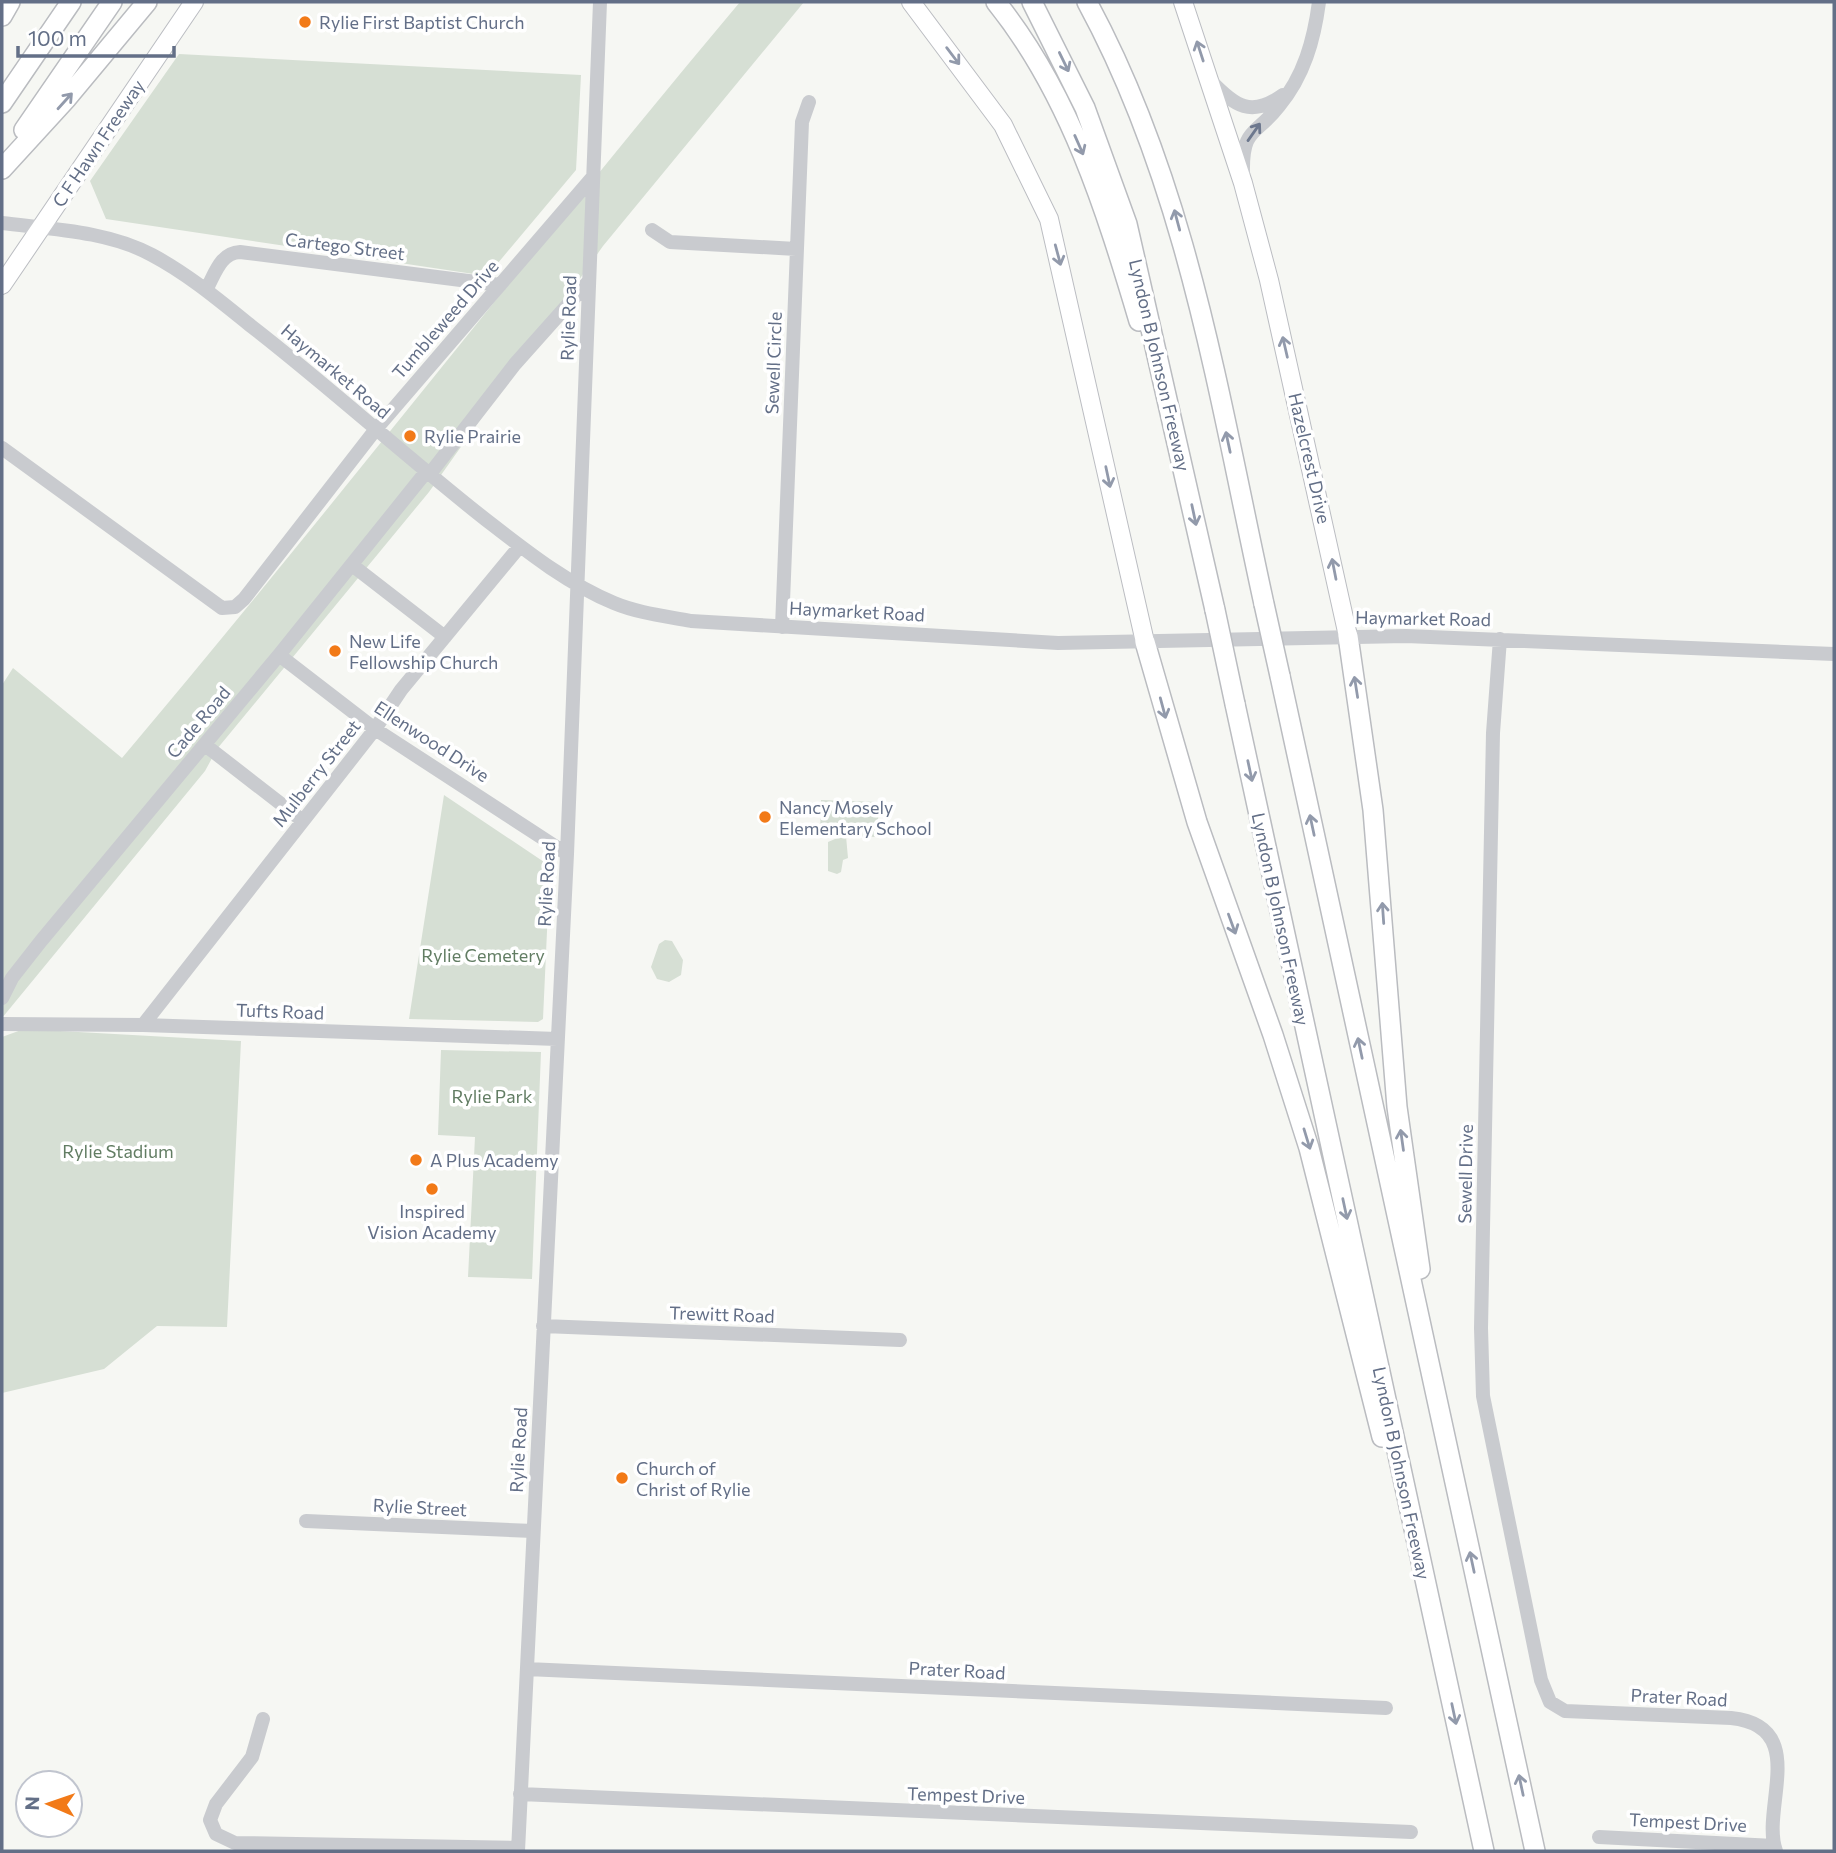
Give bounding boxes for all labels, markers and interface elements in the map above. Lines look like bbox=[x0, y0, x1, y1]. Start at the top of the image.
place label: Rylie First Baptist Church bbox=[319, 11, 524, 33]
scale bar bbox=[18, 14, 173, 58]
marker: Rylie First Baptist Church bbox=[297, 14, 313, 30]
text: 100 m bbox=[28, 25, 87, 50]
one-way arrow bbox=[1192, 40, 1205, 62]
one-way arrow bbox=[945, 46, 960, 65]
one-way arrow bbox=[1057, 51, 1071, 72]
street label: C F Hawn Freeway bbox=[47, 75, 149, 211]
one-way arrow bbox=[56, 92, 72, 110]
one-way arrow bbox=[1246, 122, 1261, 141]
one-way arrow bbox=[1073, 134, 1086, 155]
one-way arrow bbox=[1170, 209, 1183, 232]
street label: Cartego Street bbox=[284, 228, 406, 264]
one-way arrow bbox=[1052, 243, 1065, 266]
street label: Tumbleweed Drive bbox=[387, 255, 503, 383]
street label: Lyndon B Johnson Freeway bbox=[1125, 257, 1195, 473]
street label: Rylie Road bbox=[556, 275, 580, 361]
street label: Sewell Circle bbox=[760, 311, 786, 415]
street label: Haymarket Road bbox=[277, 319, 395, 423]
one-way arrow bbox=[1278, 336, 1291, 359]
street label: Hazelcrest Drive bbox=[1284, 390, 1336, 526]
place label: Rylie Prairie bbox=[424, 425, 521, 447]
marker: Rylie Prairie bbox=[402, 428, 418, 444]
one-way arrow bbox=[1221, 431, 1234, 454]
one-way arrow bbox=[1102, 465, 1115, 488]
one-way arrow bbox=[1187, 503, 1201, 526]
one-way arrow bbox=[1327, 558, 1340, 581]
street label: Haymarket Road bbox=[789, 596, 925, 626]
street label: Haymarket Road bbox=[1355, 606, 1491, 630]
place label: New Life Fellowship Church bbox=[349, 630, 498, 673]
marker: New Life Fellowship Church bbox=[327, 643, 343, 659]
one-way arrow bbox=[1349, 676, 1362, 699]
street label: Cade Road bbox=[162, 682, 234, 762]
street label: Ellenwood Drive bbox=[371, 696, 493, 786]
one-way arrow bbox=[1157, 696, 1170, 719]
street label: Mulberry Street bbox=[267, 715, 365, 831]
one-way arrow bbox=[1243, 759, 1257, 782]
place label: Nancy Mosely Elementary School bbox=[779, 796, 932, 839]
marker: Nancy Mosely Elementary School bbox=[757, 809, 773, 825]
street label: Lyndon B Johnson Freeway bbox=[1248, 810, 1314, 1028]
one-way arrow bbox=[1305, 814, 1319, 837]
street label: Rylie Road bbox=[533, 841, 559, 927]
one-way arrow bbox=[1377, 902, 1390, 925]
one-way arrow bbox=[1227, 913, 1239, 935]
park label: Rylie Cemetery bbox=[421, 944, 545, 966]
street label: Tufts Road bbox=[236, 998, 324, 1024]
one-way arrow bbox=[1353, 1037, 1367, 1060]
park label: Rylie Park bbox=[451, 1085, 533, 1107]
street label: Sewell Drive bbox=[1453, 1124, 1477, 1224]
one-way arrow bbox=[1301, 1128, 1314, 1150]
one-way arrow bbox=[1395, 1129, 1408, 1152]
park label: Rylie Stadium bbox=[62, 1140, 174, 1162]
place label: A Plus Academy bbox=[430, 1149, 558, 1171]
marker: A Plus Academy bbox=[408, 1152, 424, 1168]
marker: Inspired Vision Academy bbox=[424, 1181, 440, 1197]
one-way arrow bbox=[1338, 1197, 1352, 1220]
place label: Inspired Vision Academy bbox=[367, 1200, 497, 1243]
street label: Trewitt Road bbox=[669, 1301, 775, 1327]
street label: Lyndon B Johnson Freeway bbox=[1369, 1364, 1435, 1582]
street label: Rylie Road bbox=[505, 1407, 531, 1493]
place label: Church of Christ of Rylie bbox=[636, 1457, 751, 1500]
marker: Church of Christ of Rylie bbox=[614, 1470, 630, 1486]
street label: Rylie Street bbox=[372, 1494, 468, 1520]
one-way arrow bbox=[1464, 1551, 1478, 1574]
street label: Prater Road bbox=[908, 1656, 1006, 1684]
street label: Prater Road bbox=[1630, 1683, 1728, 1711]
one-way arrow bbox=[1448, 1702, 1462, 1725]
north arrow bbox=[14, 1769, 84, 1839]
one-way arrow bbox=[1513, 1774, 1527, 1797]
street label: Tempest Drive bbox=[907, 1782, 1025, 1808]
text: N bbox=[20, 1796, 43, 1811]
street label: Tempest Drive bbox=[1629, 1808, 1747, 1836]

